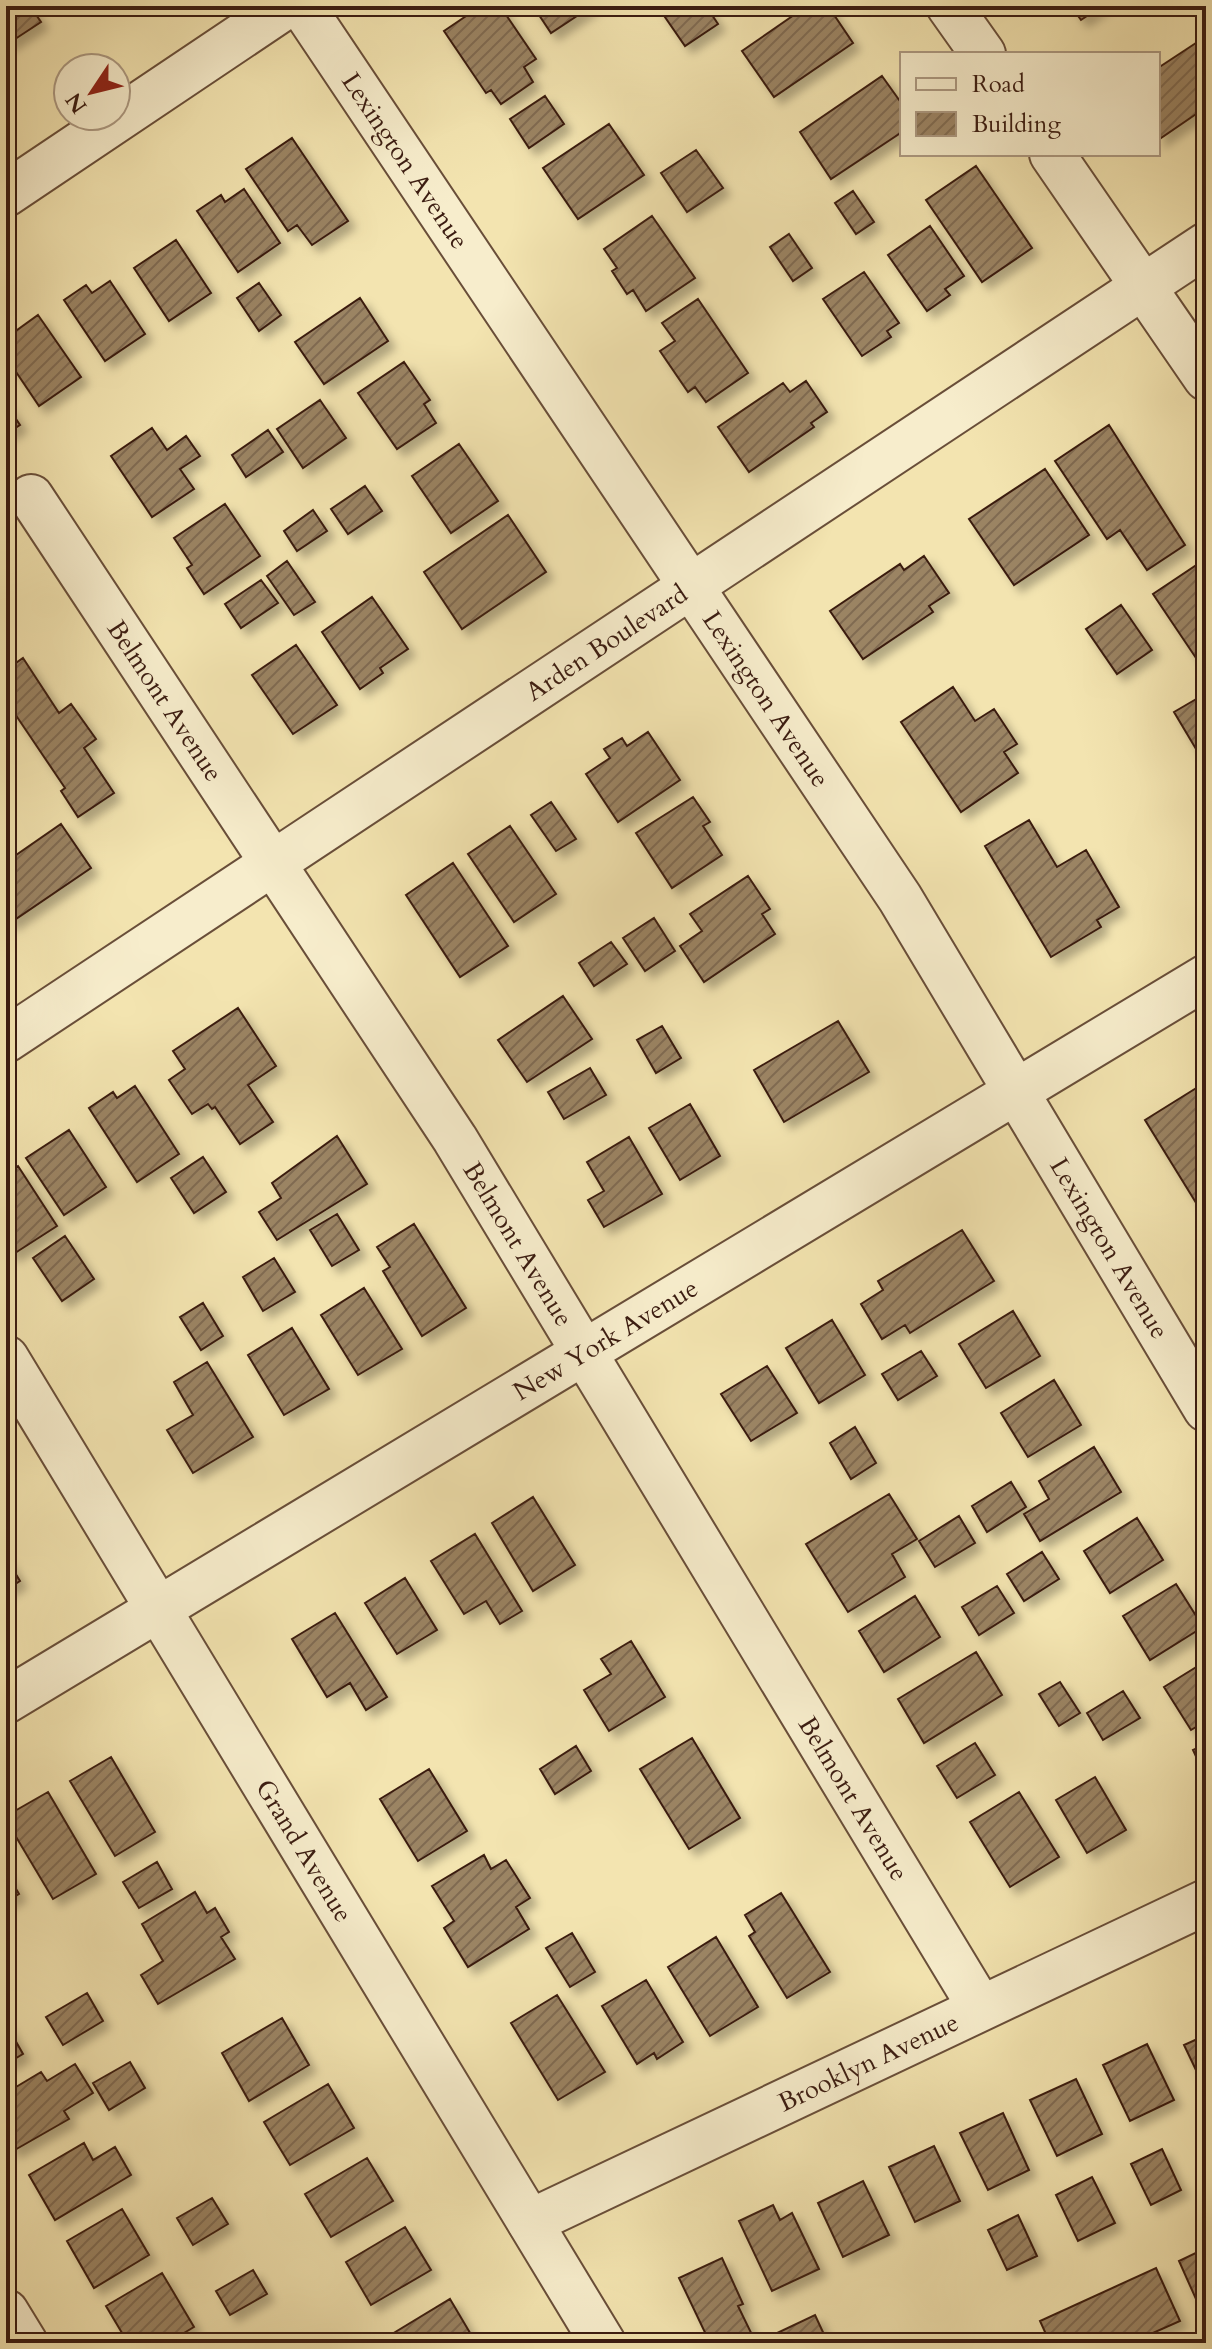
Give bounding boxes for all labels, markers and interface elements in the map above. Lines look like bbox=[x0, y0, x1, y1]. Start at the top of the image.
north arrow bbox=[52, 52, 132, 132]
legend bbox=[900, 52, 1160, 156]
street label: Lexington Avenue bbox=[334, 65, 477, 256]
text: Road bbox=[972, 68, 1025, 101]
text: N bbox=[59, 86, 94, 119]
text: Building bbox=[972, 108, 1062, 141]
street label: Arden Boulevard bbox=[518, 576, 694, 709]
street label: Lexington Avenue bbox=[695, 604, 838, 794]
street label: Belmont Avenue bbox=[99, 613, 231, 788]
street label: Lexington Avenue bbox=[1042, 1151, 1177, 1345]
street label: Belmont Avenue bbox=[455, 1155, 582, 1333]
street label: New York Avenue bbox=[506, 1270, 704, 1409]
street label: Belmont Avenue bbox=[791, 1710, 917, 1887]
street label: Grand Avenue bbox=[248, 1773, 361, 1929]
street label: Brooklyn Avenue bbox=[772, 2004, 964, 2120]

